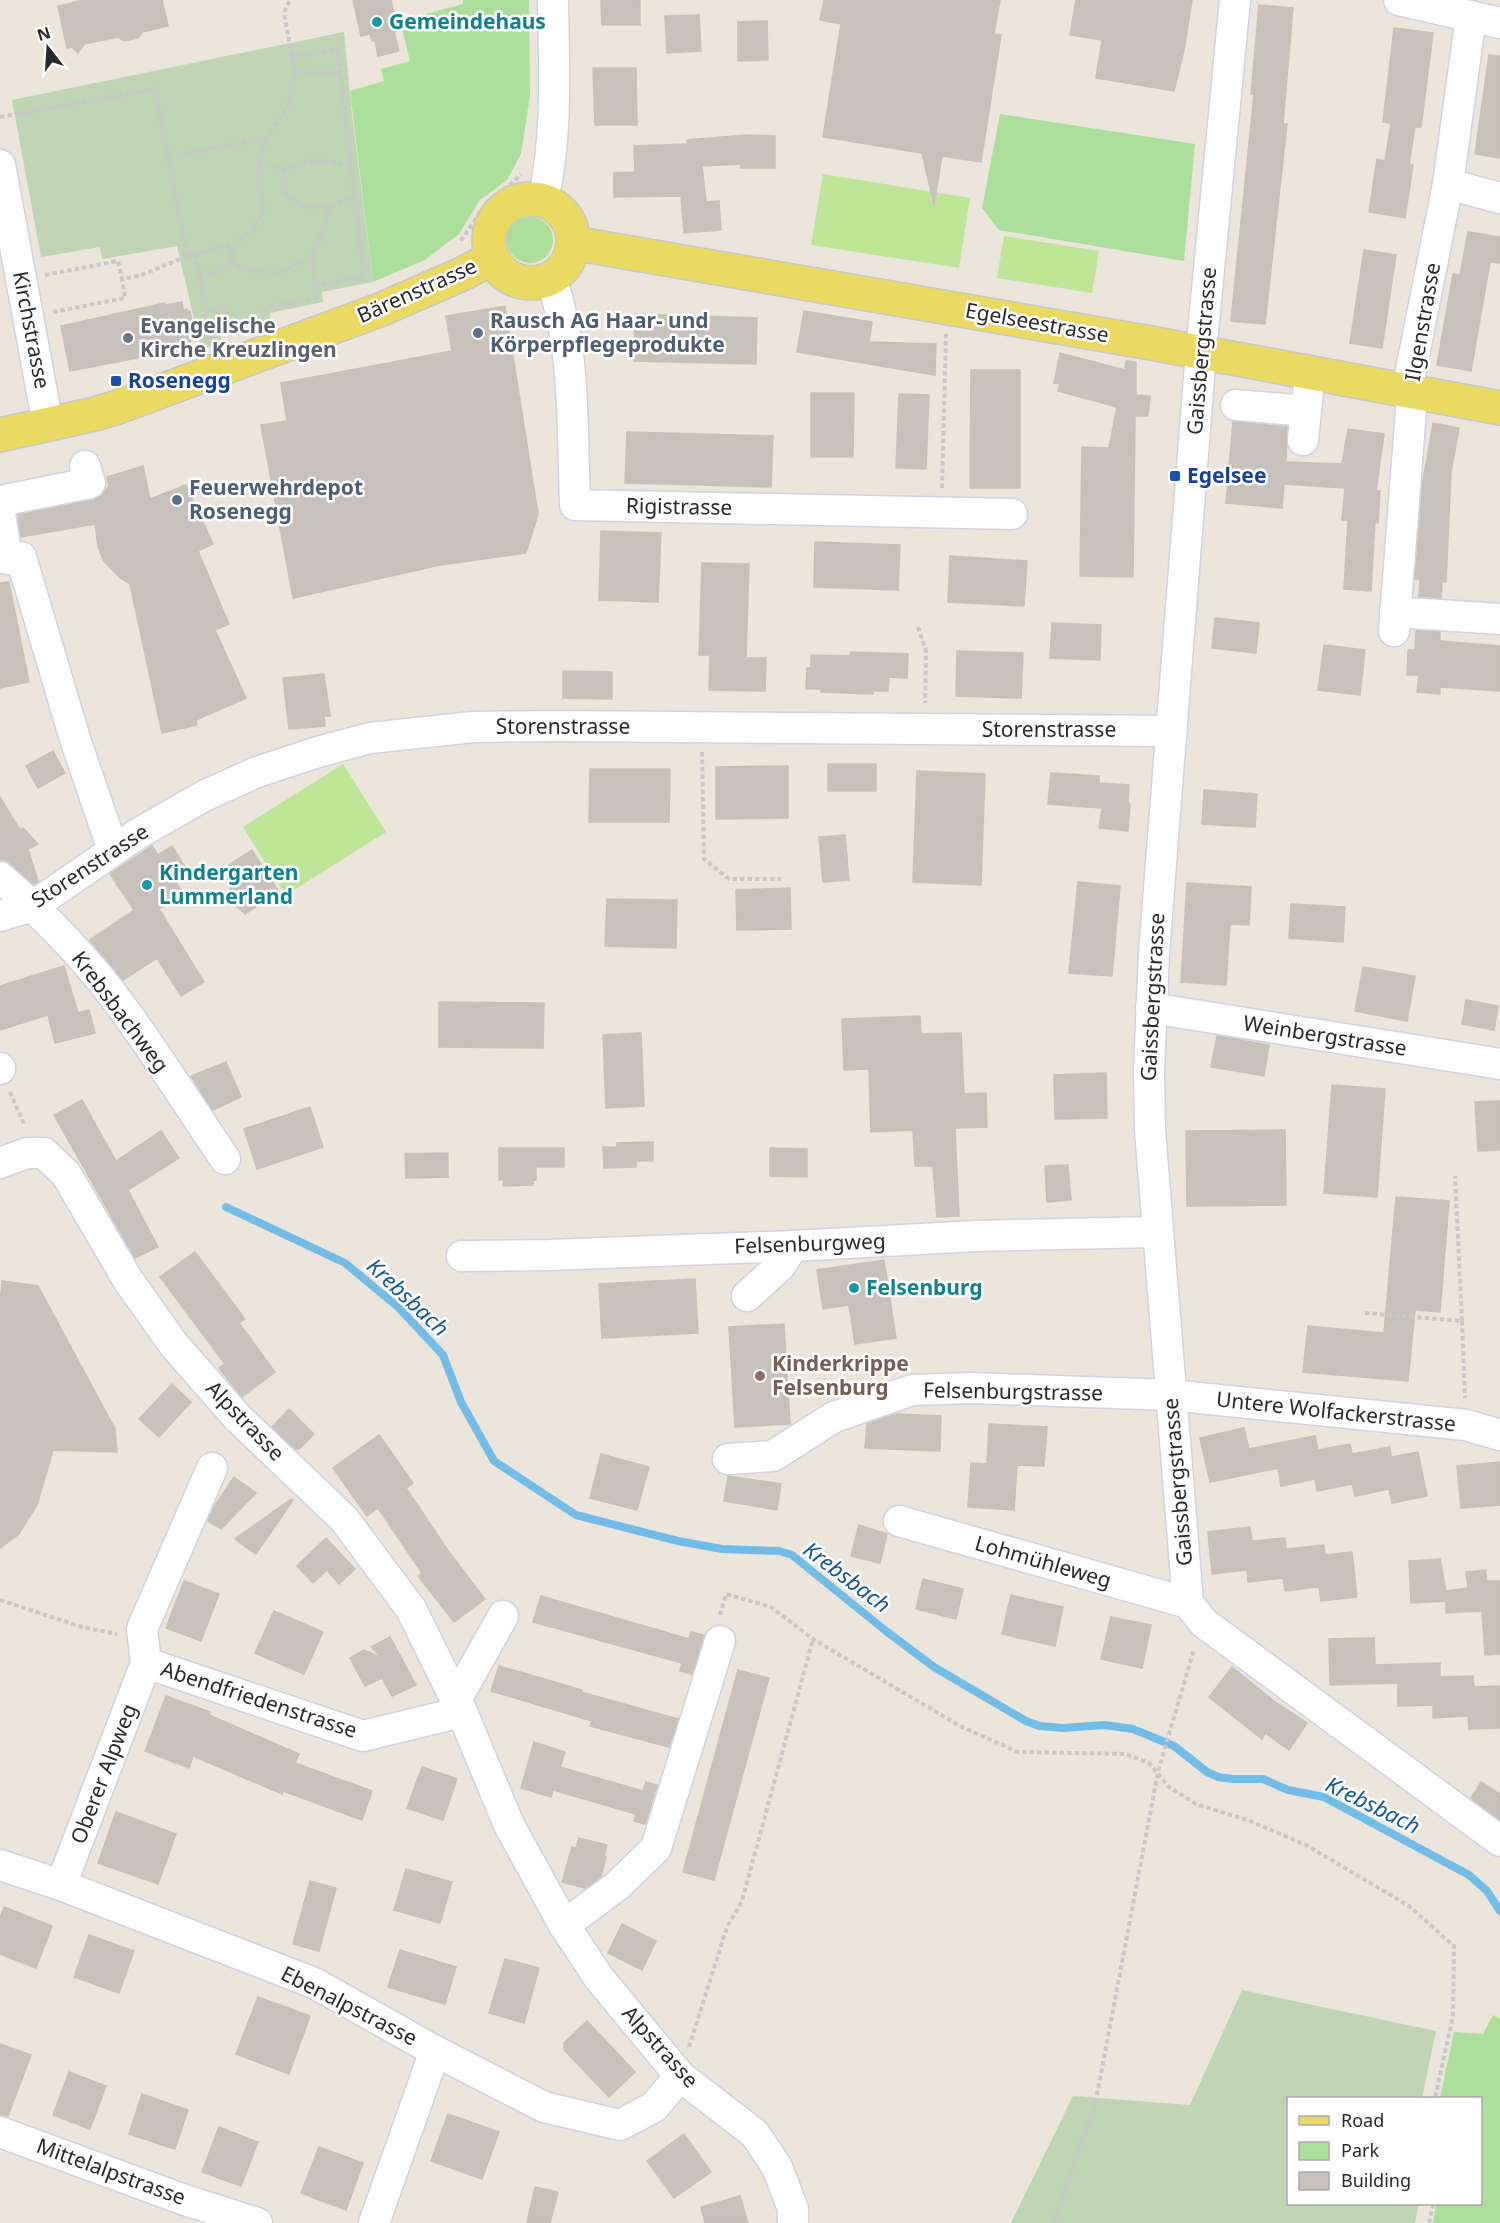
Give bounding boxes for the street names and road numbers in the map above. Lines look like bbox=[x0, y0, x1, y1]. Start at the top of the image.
street label: Bärenstrasse bbox=[352, 251, 481, 329]
street label: Ilgenstrasse bbox=[1398, 260, 1446, 383]
street label: Gaissbergstrasse bbox=[1180, 266, 1222, 436]
street label: Kirchstrasse bbox=[7, 269, 57, 391]
street label: Egelseestrasse bbox=[963, 296, 1111, 348]
street label: Rigistrasse bbox=[626, 491, 732, 521]
street label: Storenstrasse bbox=[496, 712, 630, 740]
street label: Storenstrasse bbox=[982, 715, 1116, 743]
street label: Storenstrasse bbox=[25, 817, 153, 914]
street label: Gaissbergstrasse bbox=[1134, 912, 1170, 1082]
street label: Krebsbachweg bbox=[66, 945, 176, 1078]
street label: Weinbergstrasse bbox=[1241, 1008, 1409, 1062]
street label: Felsenburgweg bbox=[734, 1226, 886, 1260]
street label: Alpstrasse bbox=[200, 1374, 291, 1466]
street label: Felsenburgstrasse bbox=[923, 1375, 1103, 1407]
street label: Untere Wolfackerstrasse bbox=[1215, 1384, 1457, 1438]
street label: Gaissbergstrasse bbox=[1156, 1397, 1198, 1567]
street label: Lohmühleweg bbox=[972, 1528, 1115, 1594]
street label: Abendfriedenstrasse bbox=[158, 1654, 361, 1744]
street label: Oberer Alpweg bbox=[63, 1700, 143, 1848]
street label: Ebenalpstrasse bbox=[277, 1959, 422, 2051]
street label: Alpstrasse bbox=[616, 1999, 705, 2093]
street label: Mittelalpstrasse bbox=[33, 2131, 190, 2211]

